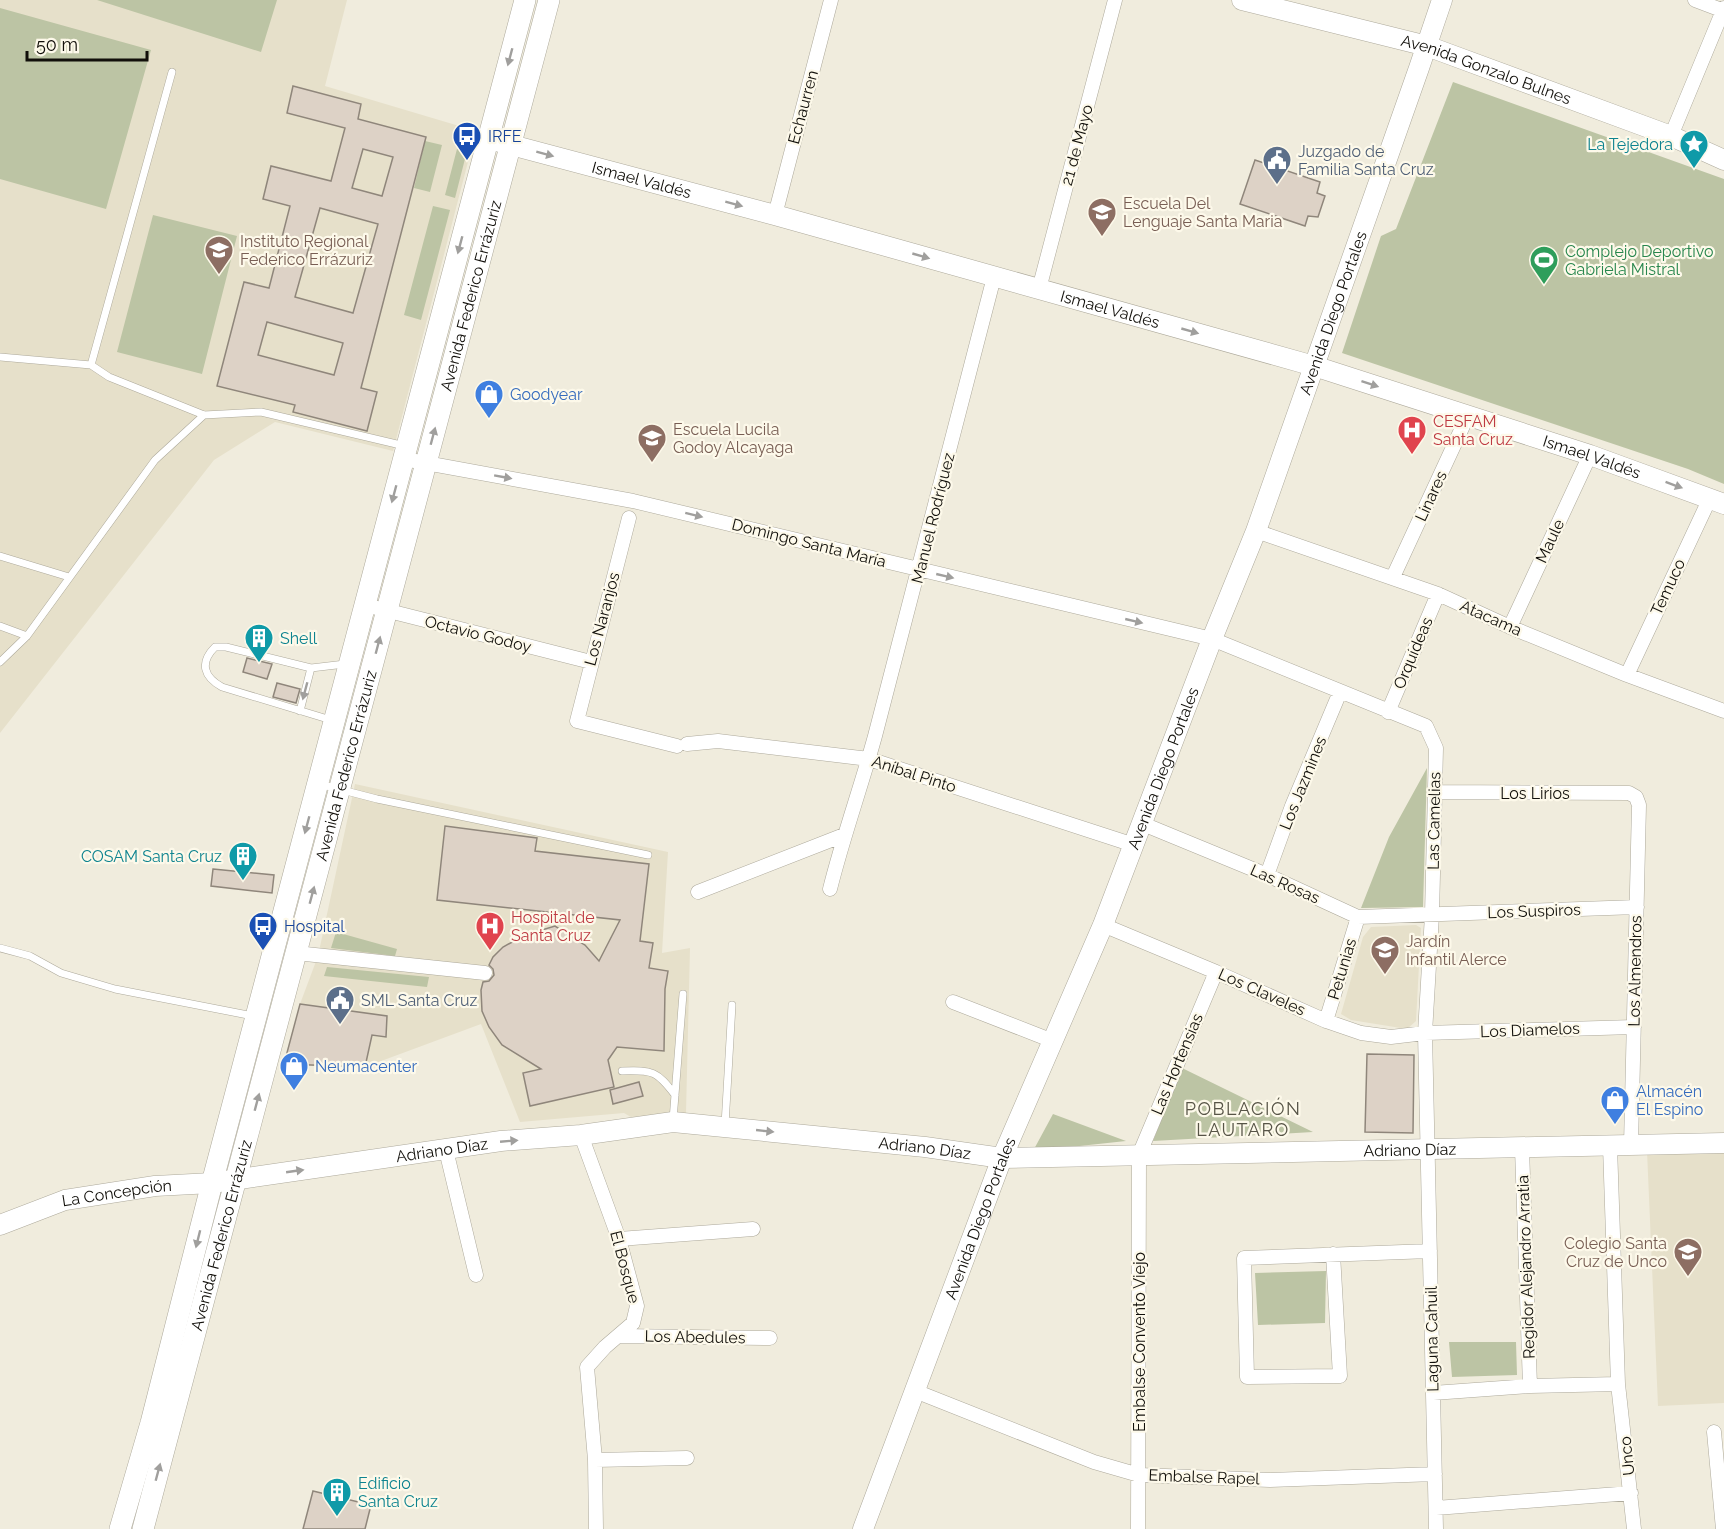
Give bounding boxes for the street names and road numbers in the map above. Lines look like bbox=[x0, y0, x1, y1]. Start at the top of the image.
street label: Avenida Gonzalo Bulnes bbox=[1399, 30, 1574, 108]
street label: Echaurren bbox=[784, 68, 822, 146]
street label: 21 de Mayo bbox=[1057, 102, 1097, 188]
street label: Ismael Valdés bbox=[590, 157, 694, 202]
street label: Avenida Federico Errázuriz bbox=[436, 198, 505, 393]
street label: Avenida Diego Portales bbox=[1295, 228, 1370, 397]
street label: Ismael Valdés bbox=[1058, 286, 1162, 332]
street label: Ismael Valdés bbox=[1541, 431, 1644, 482]
street label: Manuel Rodríguez bbox=[908, 450, 958, 585]
street label: Linares bbox=[1411, 468, 1451, 524]
street label: Domingo Santa María bbox=[730, 515, 888, 571]
street label: Maule bbox=[1532, 516, 1568, 566]
street label: Temuco bbox=[1647, 556, 1689, 618]
street label: Los Naranjos bbox=[580, 570, 624, 668]
street label: Atacama bbox=[1457, 596, 1525, 640]
street label: Octavio Godoy bbox=[423, 612, 534, 656]
street label: Orquídeas bbox=[1389, 614, 1437, 692]
street label: Avenida Federico Errázuriz bbox=[311, 668, 380, 863]
street label: Avenida Diego Portales bbox=[1123, 684, 1202, 852]
street label: Los Jazmines bbox=[1276, 733, 1330, 832]
street label: Aníbal Pinto bbox=[869, 751, 959, 797]
street label: Las Camelias bbox=[1424, 772, 1444, 870]
street label: Los Lirios bbox=[1500, 784, 1570, 803]
street label: Las Rosas bbox=[1247, 860, 1323, 908]
street label: Los Suspiros bbox=[1487, 900, 1581, 922]
street label: Los Almendros bbox=[1625, 915, 1645, 1027]
street label: Petunias bbox=[1324, 936, 1360, 1002]
street label: Los Claveles bbox=[1215, 964, 1309, 1020]
street label: Las Hortensias bbox=[1147, 1010, 1207, 1118]
street label: Los Diamelos bbox=[1480, 1019, 1580, 1041]
street label: Adriano Díaz bbox=[878, 1133, 972, 1163]
street label: Adriano Díaz bbox=[394, 1134, 489, 1166]
street label: Avenida Diego Portales bbox=[940, 1134, 1019, 1302]
street label: Avenida Federico Errázuriz bbox=[187, 1138, 255, 1333]
street label: Adriano Díaz bbox=[1363, 1139, 1457, 1160]
street label: Regidor Alejandro Arratia bbox=[1513, 1175, 1539, 1359]
street label: La Concepción bbox=[60, 1176, 172, 1210]
street label: El Bosque bbox=[606, 1229, 644, 1305]
street label: Embalse Convento Viejo bbox=[1130, 1252, 1149, 1432]
street label: Laguna Cahuil bbox=[1422, 1285, 1442, 1392]
street label: Los Abedules bbox=[644, 1327, 746, 1347]
street label: Unco bbox=[1615, 1435, 1639, 1477]
street label: Embalse Rapel bbox=[1148, 1466, 1261, 1488]

